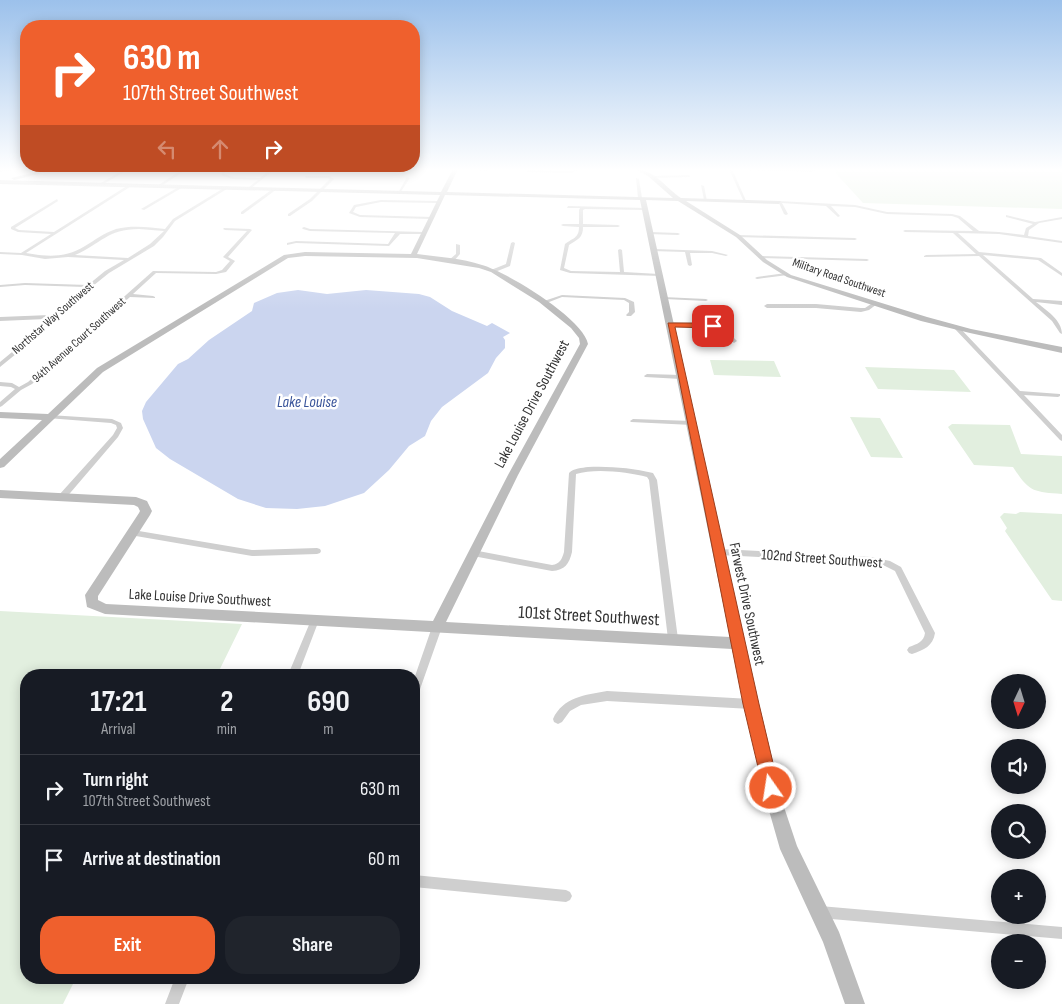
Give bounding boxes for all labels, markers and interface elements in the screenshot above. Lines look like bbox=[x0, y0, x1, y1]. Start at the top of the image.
text: 630 m bbox=[123, 37, 201, 80]
icon: right bbox=[40, 40, 105, 105]
text: 107th Street Southwest bbox=[123, 80, 299, 107]
icon: left bbox=[153, 135, 181, 163]
icon: ahead bbox=[206, 135, 234, 163]
icon: right bbox=[259, 135, 287, 163]
street label: Military Road Southwest bbox=[790, 255, 888, 301]
street label: Northstar Way Southwest bbox=[9, 278, 97, 358]
street label: 94th Avenue Court Southwest bbox=[29, 294, 129, 386]
pin bbox=[692, 305, 734, 347]
icon: arrive bbox=[699, 312, 727, 340]
street label: Lake Louise Drive Southwest bbox=[490, 336, 574, 471]
water label: Lake Louise bbox=[277, 393, 337, 412]
street label: Farwest Drive Southwest bbox=[725, 541, 769, 668]
street label: 102nd Street Southwest bbox=[761, 545, 884, 573]
street label: Lake Louise Drive Southwest bbox=[128, 585, 272, 611]
street label: 101st Street Southwest bbox=[518, 602, 661, 630]
north arrow bbox=[991, 674, 1046, 729]
map controls bbox=[991, 674, 1046, 989]
text: 17:21 bbox=[90, 684, 146, 720]
text: 2 bbox=[220, 684, 233, 720]
text: 690 bbox=[307, 684, 350, 720]
text: Arrival bbox=[101, 720, 136, 739]
text: min bbox=[217, 720, 237, 739]
text: m bbox=[323, 720, 334, 739]
button: sound bbox=[991, 739, 1046, 794]
position arrow bbox=[744, 761, 796, 813]
text: Turn right bbox=[83, 769, 148, 792]
icon: right bbox=[40, 776, 68, 804]
text: 630 m bbox=[360, 778, 400, 801]
text: 107th Street Southwest bbox=[83, 792, 211, 811]
button: search bbox=[991, 804, 1046, 859]
icon: arrive bbox=[40, 846, 68, 874]
text: Arrive at destination bbox=[83, 848, 221, 871]
text: 60 m bbox=[368, 848, 400, 871]
button: + bbox=[991, 869, 1046, 924]
button: Exit bbox=[40, 916, 215, 974]
button: Share bbox=[225, 916, 400, 974]
button: − bbox=[991, 934, 1046, 989]

